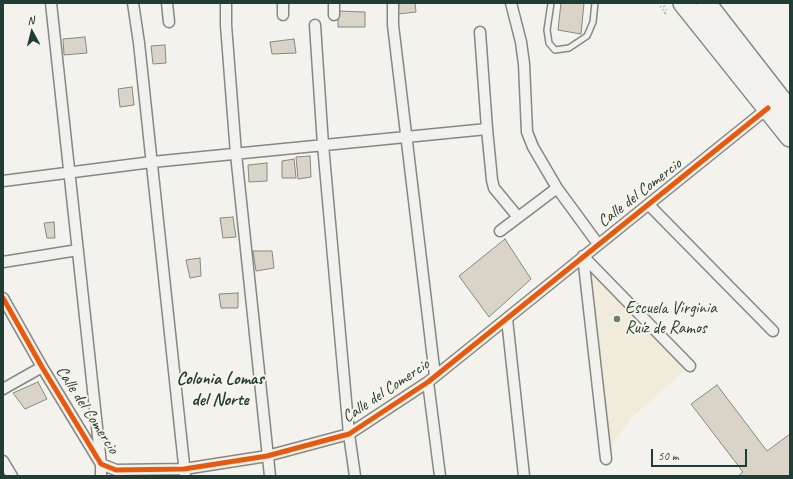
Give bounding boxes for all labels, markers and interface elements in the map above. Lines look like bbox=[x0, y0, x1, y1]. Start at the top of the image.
north arrow bbox=[12, 12, 52, 52]
text: N bbox=[26, 13, 35, 27]
street label: Calle del Comercio bbox=[594, 154, 686, 232]
place label: Escuela Virginia Ruíz de Ramos bbox=[625, 299, 717, 339]
marker: Escuela Virginia Ruíz de Ramos bbox=[612, 314, 622, 324]
street label: Calle del Comercio bbox=[339, 354, 433, 428]
street label: Calle del Comercio bbox=[51, 362, 123, 458]
district label: Colonia Lomas del Norte bbox=[176, 368, 264, 410]
scale bar bbox=[653, 441, 749, 467]
text: 50 m bbox=[658, 448, 678, 464]

